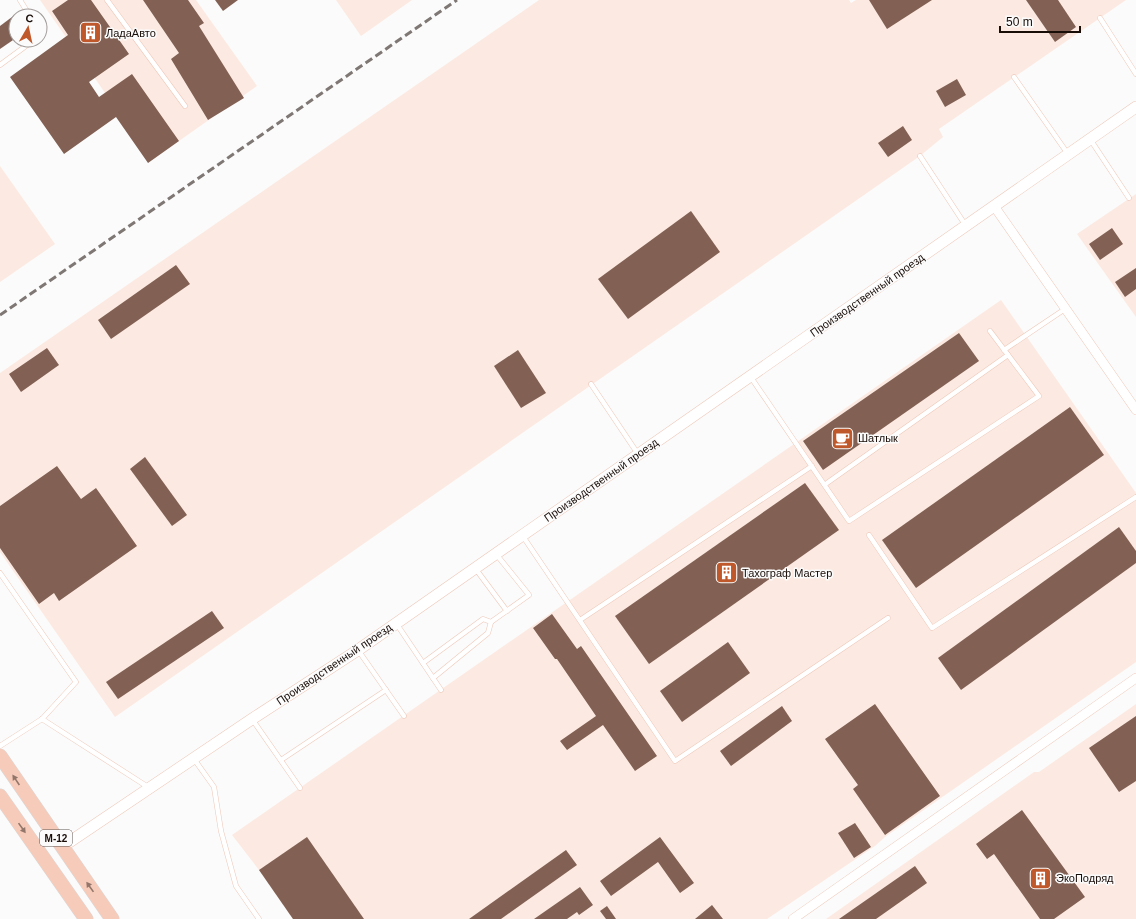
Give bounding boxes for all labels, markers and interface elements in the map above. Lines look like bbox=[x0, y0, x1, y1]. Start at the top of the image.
north arrow bbox=[8, 8, 48, 48]
scale bar bbox=[1000, 8, 1080, 34]
text: С bbox=[25, 12, 34, 25]
text: 50 m bbox=[1006, 15, 1033, 29]
building icon: ЛадаАвто bbox=[78, 20, 104, 46]
place label: ЛадаАвто bbox=[106, 27, 156, 39]
street label: Производственный проезд bbox=[808, 251, 927, 339]
cafe icon: Шатлык bbox=[829, 425, 855, 451]
place label: Шатлык bbox=[858, 432, 898, 444]
street label: Производственный проезд bbox=[542, 436, 661, 524]
building icon: Тахограф Мастер bbox=[714, 560, 740, 586]
place label: Тахограф Мастер bbox=[742, 567, 832, 579]
street label: Производственный проезд bbox=[274, 621, 394, 707]
one-way arrow bbox=[12, 775, 20, 785]
one-way arrow bbox=[18, 822, 26, 833]
road number: М-12 bbox=[40, 830, 72, 846]
building icon: ЭкоПодряд bbox=[1028, 865, 1054, 891]
place label: ЭкоПодряд bbox=[1056, 872, 1114, 884]
one-way arrow bbox=[86, 882, 94, 892]

